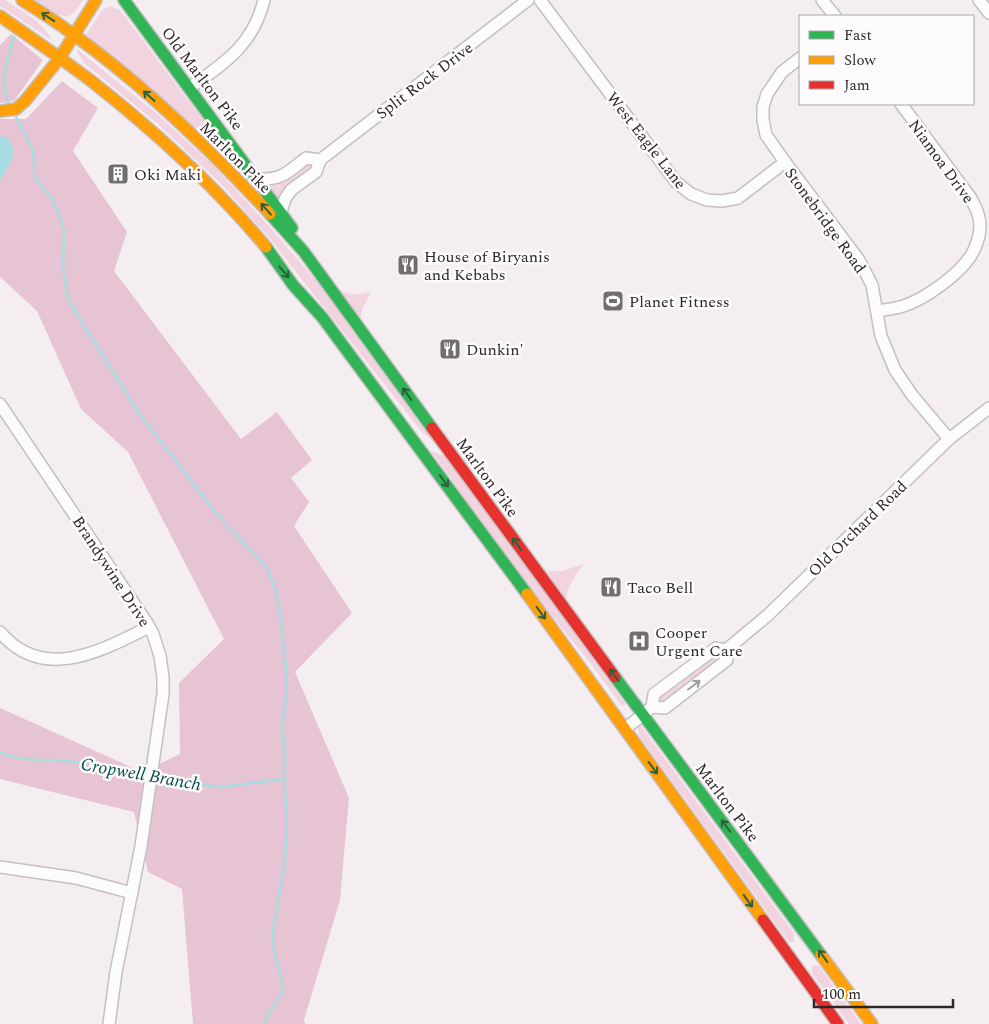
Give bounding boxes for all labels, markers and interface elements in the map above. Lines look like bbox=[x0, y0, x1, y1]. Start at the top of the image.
one-way arrow bbox=[42, 12, 56, 22]
legend bbox=[799, 15, 974, 105]
street label: Old Marlton Pike bbox=[155, 22, 249, 135]
text: Fast bbox=[844, 24, 872, 47]
street label: Split Rock Drive bbox=[371, 36, 478, 125]
text: Slow bbox=[844, 49, 876, 72]
text: Jam bbox=[844, 74, 870, 97]
street label: West Eagle Lane bbox=[601, 87, 692, 194]
one-way arrow bbox=[143, 90, 156, 102]
street label: Niamoa Drive bbox=[902, 114, 980, 209]
street label: Marlton Pike bbox=[194, 116, 277, 199]
building icon: Oki Maki bbox=[106, 162, 130, 186]
place label: Oki Maki bbox=[134, 163, 201, 187]
street label: Stonebridge Road bbox=[779, 163, 872, 279]
one-way arrow bbox=[260, 203, 272, 216]
place label: House of Biryanis and Kebabs bbox=[424, 245, 550, 287]
restaurant icon: House of Biryanis and Kebabs bbox=[396, 253, 420, 277]
one-way arrow bbox=[278, 265, 290, 278]
sports icon: Planet Fitness bbox=[601, 289, 625, 313]
place label: Planet Fitness bbox=[629, 290, 730, 314]
restaurant icon: Dunkin' bbox=[438, 337, 462, 361]
place label: Dunkin' bbox=[466, 338, 524, 362]
one-way arrow bbox=[402, 387, 412, 401]
street label: Marlton Pike bbox=[450, 433, 524, 522]
one-way arrow bbox=[439, 474, 449, 488]
street label: Old Orchard Road bbox=[803, 475, 913, 582]
street label: Brandywine Drive bbox=[66, 511, 156, 632]
one-way arrow bbox=[512, 537, 522, 551]
restaurant icon: Taco Bell bbox=[599, 575, 623, 599]
place label: Taco Bell bbox=[627, 576, 693, 600]
one-way arrow bbox=[536, 605, 546, 619]
place label: Cooper Urgent Care bbox=[655, 621, 743, 663]
hospital icon: Cooper Urgent Care bbox=[627, 629, 651, 653]
one-way arrow bbox=[608, 669, 619, 682]
one-way arrow bbox=[687, 680, 700, 691]
water label: Cropwell Branch bbox=[79, 751, 203, 798]
street label: Marlton Pike bbox=[690, 758, 765, 847]
one-way arrow bbox=[648, 761, 659, 774]
one-way arrow bbox=[721, 819, 731, 833]
one-way arrow bbox=[743, 893, 753, 907]
one-way arrow bbox=[818, 949, 828, 963]
scale bar bbox=[814, 976, 953, 1008]
text: 100 m bbox=[822, 983, 861, 1006]

